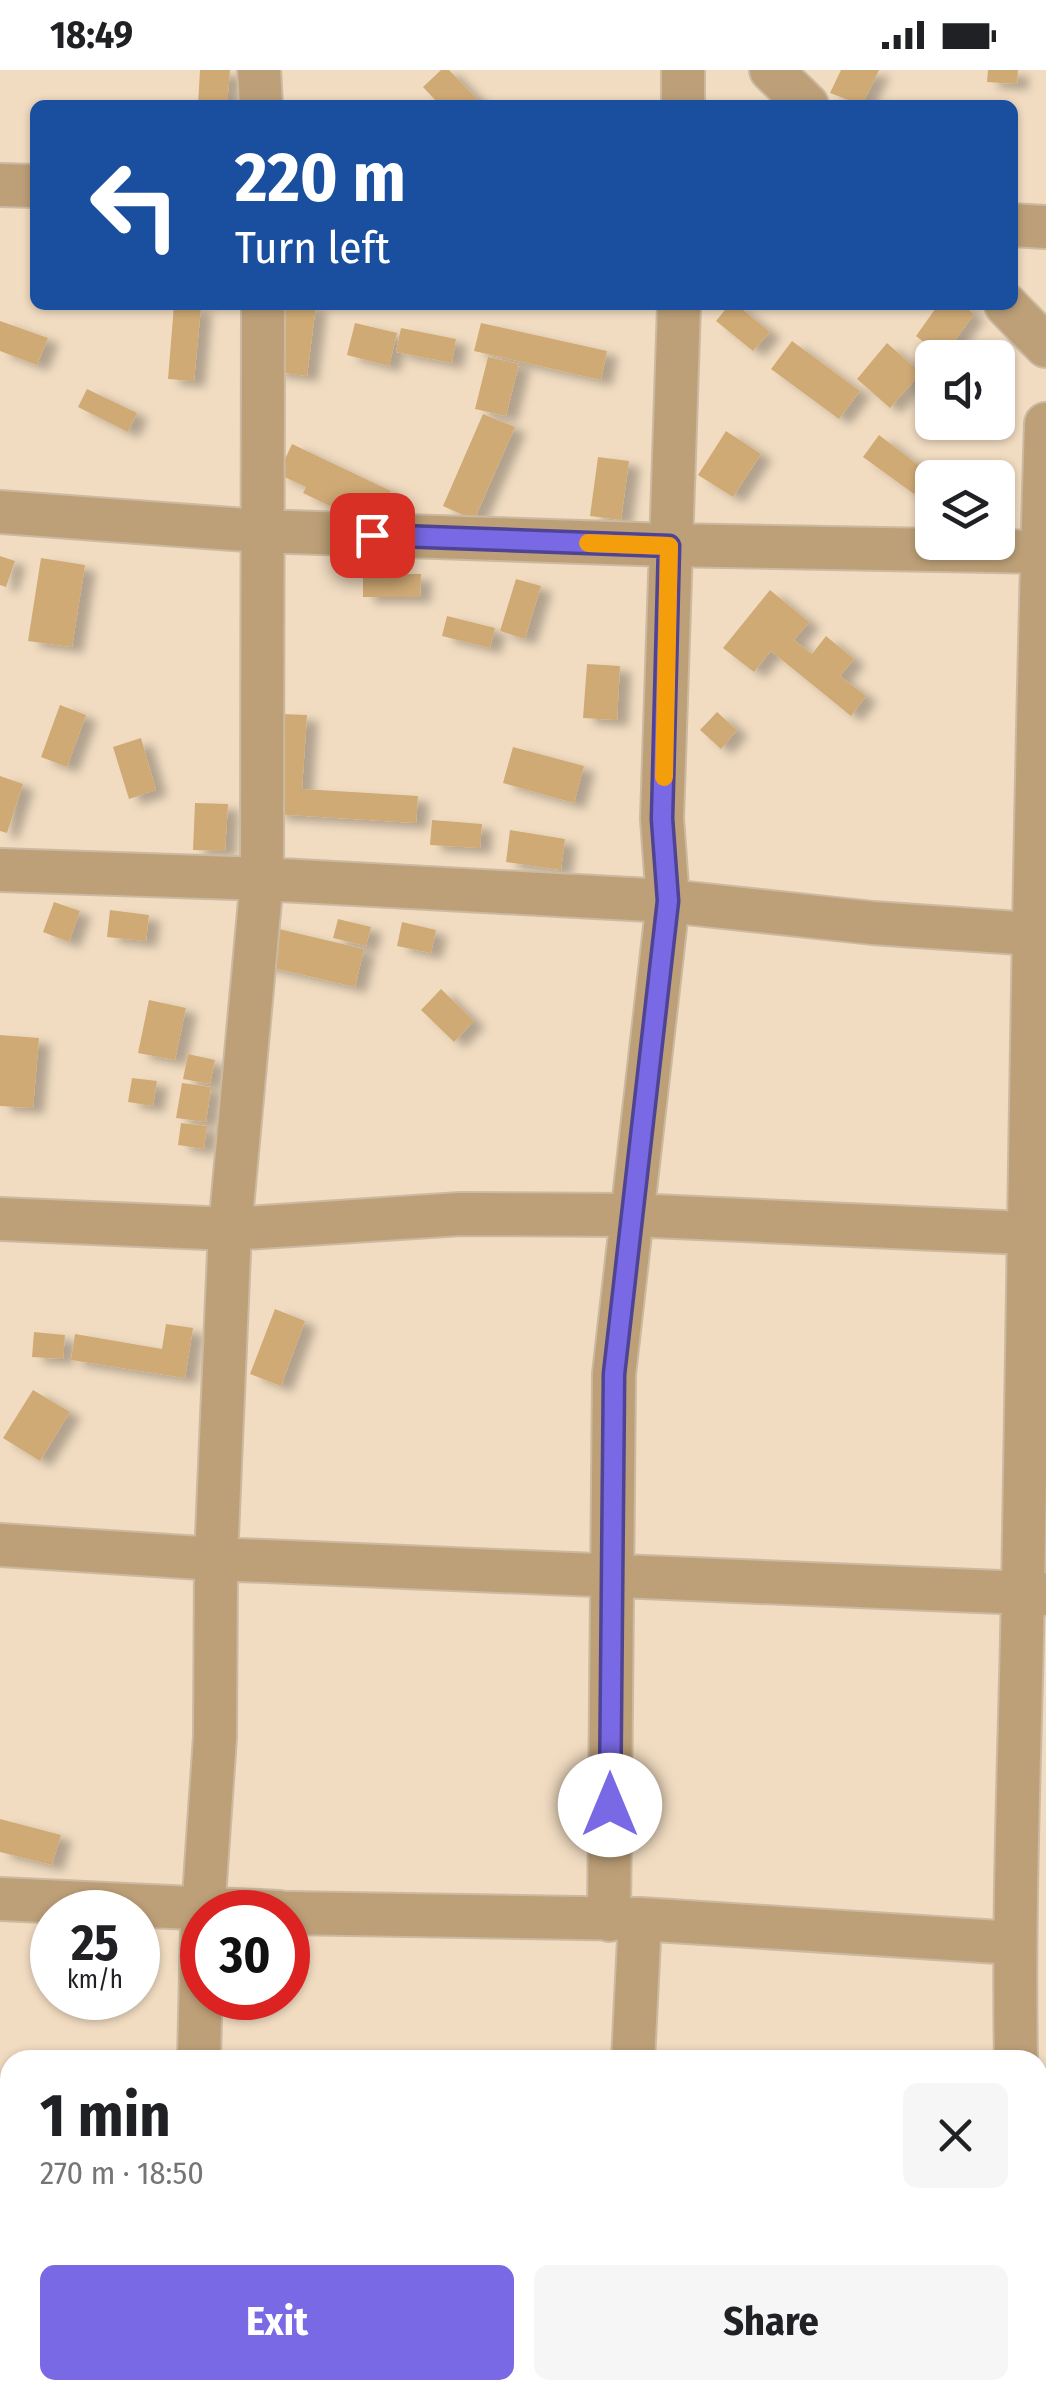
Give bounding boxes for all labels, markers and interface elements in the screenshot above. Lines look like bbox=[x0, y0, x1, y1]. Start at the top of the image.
text: 18:49 bbox=[50, 12, 133, 58]
text: 220 m bbox=[235, 136, 406, 220]
icon: left bbox=[70, 140, 200, 270]
text: Turn left bbox=[235, 221, 390, 275]
map controls bbox=[915, 340, 1015, 560]
button: sound bbox=[915, 340, 1015, 440]
button: layers bbox=[915, 460, 1015, 560]
pin bbox=[330, 493, 415, 578]
icon: arrive bbox=[345, 508, 400, 563]
position arrow bbox=[558, 1753, 662, 1857]
speed limit sign: 30 bbox=[180, 1890, 310, 2020]
text: 25 bbox=[71, 1913, 119, 1973]
text: km/h bbox=[67, 1965, 123, 1995]
text: 1 min bbox=[40, 2080, 171, 2152]
button: close bbox=[903, 2083, 1008, 2188]
text: 270 m · 18:50 bbox=[40, 2154, 204, 2192]
button: Exit bbox=[40, 2265, 514, 2380]
button: Share bbox=[534, 2265, 1008, 2380]

